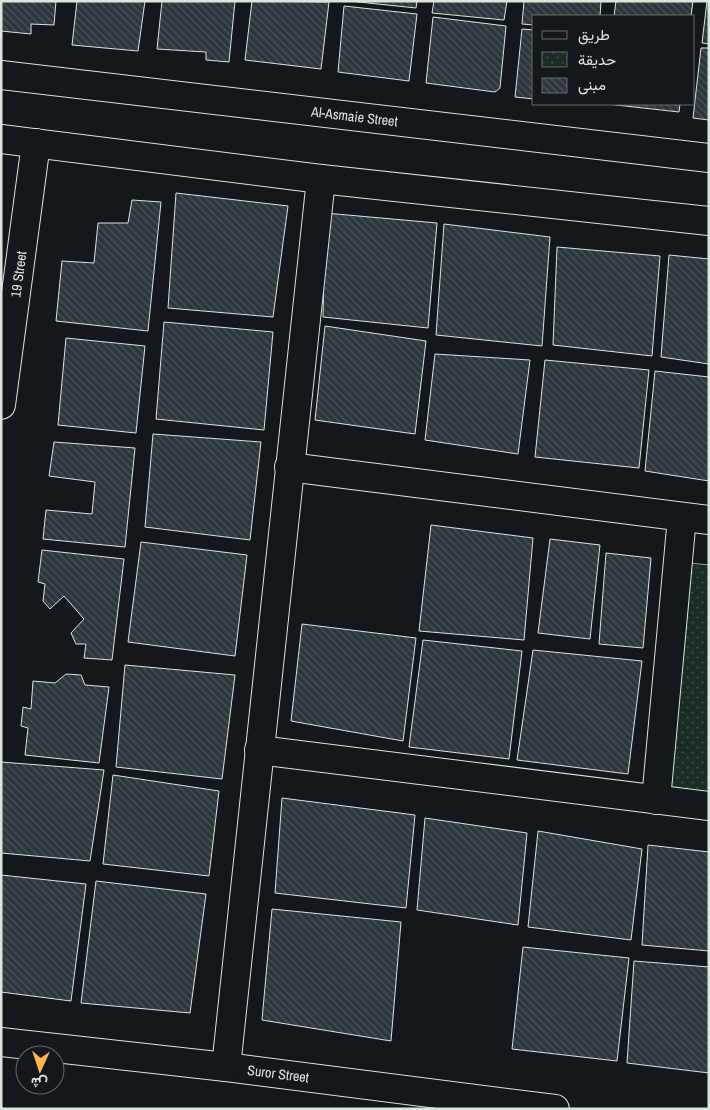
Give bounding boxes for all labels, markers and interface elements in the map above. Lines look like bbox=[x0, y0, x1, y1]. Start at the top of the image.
legend bbox=[532, 15, 695, 105]
text: طريق bbox=[578, 24, 610, 45]
text: حديقة bbox=[578, 49, 616, 70]
text: مبنى bbox=[578, 74, 606, 95]
street label: Al-Asmaie Street bbox=[309, 102, 399, 130]
street label: 19 Street bbox=[6, 250, 30, 298]
north arrow bbox=[15, 1045, 65, 1095]
street label: Suror Street bbox=[246, 1061, 310, 1087]
text: ش bbox=[30, 1074, 48, 1092]

